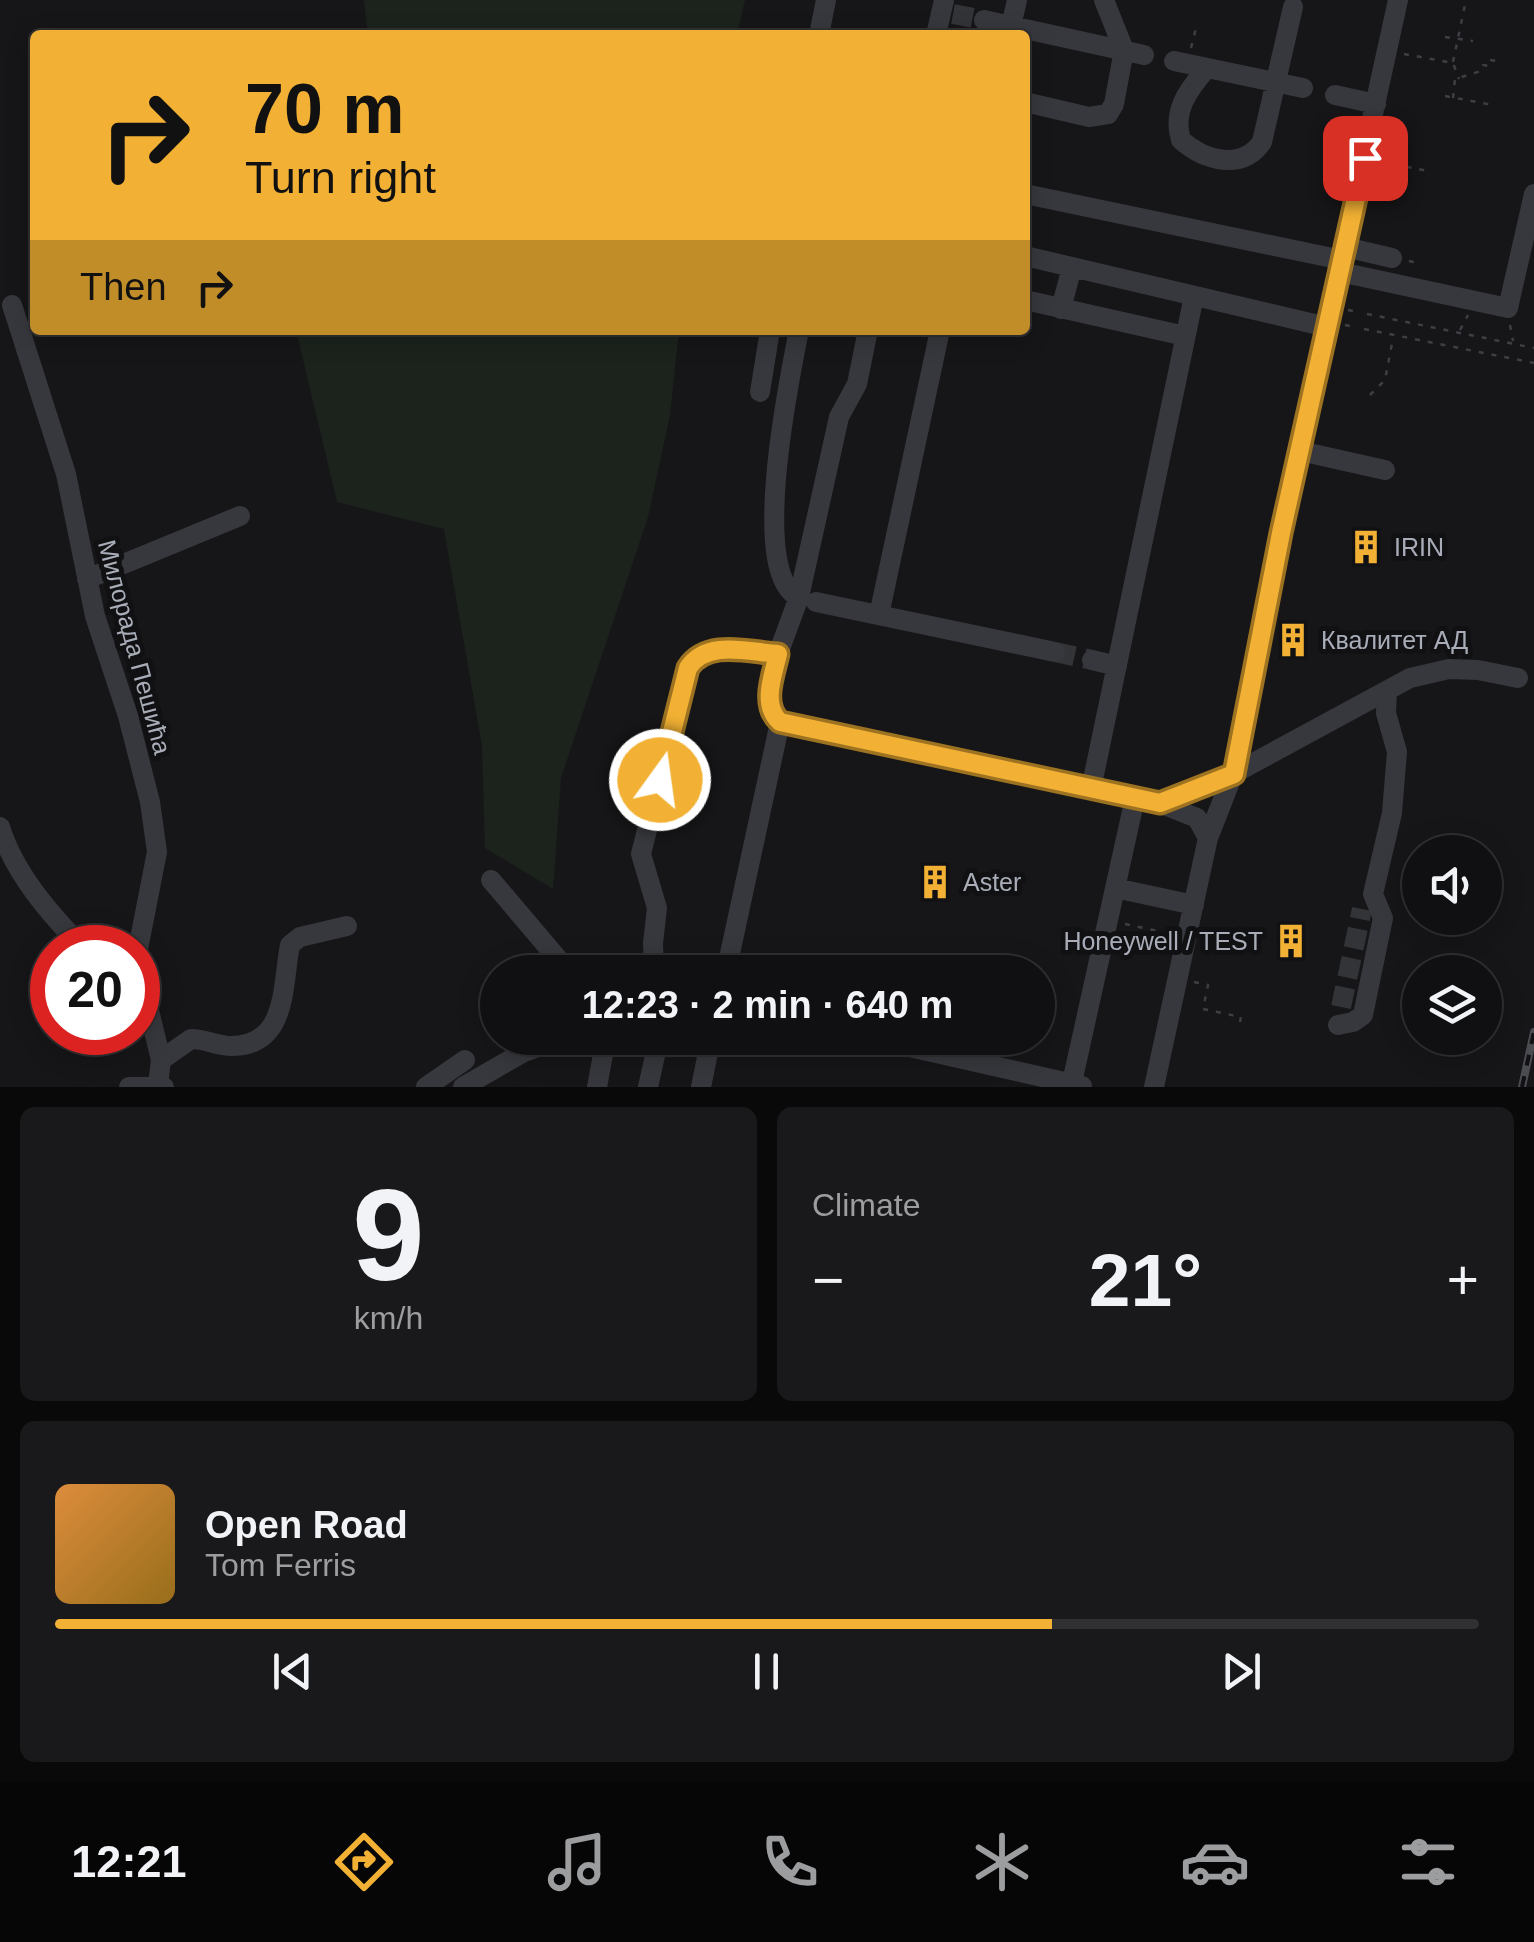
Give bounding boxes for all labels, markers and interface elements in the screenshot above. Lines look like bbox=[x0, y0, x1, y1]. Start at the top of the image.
icon: right bbox=[80, 70, 210, 200]
text: 70 m bbox=[245, 70, 405, 148]
pin bbox=[1323, 116, 1408, 201]
icon: arrive bbox=[1338, 131, 1393, 186]
text: Turn right bbox=[245, 152, 436, 203]
icon: right bbox=[187, 260, 242, 315]
text: Then bbox=[80, 266, 167, 308]
building icon: IRIN bbox=[1347, 528, 1385, 566]
place label: IRIN bbox=[1394, 533, 1444, 561]
street label: Милорада Пешића bbox=[93, 537, 177, 757]
building icon: Квалитет АД bbox=[1274, 621, 1312, 659]
place label: Квалитет АД bbox=[1321, 626, 1468, 654]
position arrow bbox=[608, 728, 712, 832]
map controls bbox=[1402, 835, 1502, 1055]
button: sound bbox=[1402, 835, 1502, 935]
building icon: Aster bbox=[916, 863, 954, 901]
place label: Aster bbox=[963, 868, 1021, 896]
building icon: Honeywell / TEST bbox=[1272, 922, 1310, 960]
speed limit sign: 20 bbox=[30, 925, 160, 1055]
place label: Honeywell / TEST bbox=[1063, 927, 1263, 955]
button: layers bbox=[1402, 955, 1502, 1055]
text: 12:23 · 2 min · 640 m bbox=[582, 984, 953, 1026]
text: 9 bbox=[352, 1162, 425, 1308]
text: Climate bbox=[812, 1187, 920, 1223]
text: 21° bbox=[1089, 1238, 1202, 1322]
text: − bbox=[812, 1249, 844, 1311]
text: + bbox=[1447, 1249, 1479, 1311]
text: km/h bbox=[354, 1300, 423, 1336]
text: Open Road bbox=[205, 1504, 408, 1546]
text: Tom Ferris bbox=[205, 1547, 356, 1583]
icon: previous bbox=[265, 1644, 320, 1699]
icon: pause bbox=[739, 1644, 794, 1699]
icon: next bbox=[1214, 1644, 1269, 1699]
icon: directions bbox=[329, 1827, 399, 1897]
icon: music bbox=[542, 1827, 612, 1897]
icon: phone bbox=[755, 1827, 825, 1897]
icon: climate bbox=[967, 1827, 1037, 1897]
icon: car bbox=[1180, 1827, 1250, 1897]
icon: filters bbox=[1393, 1827, 1463, 1897]
text: 12:21 bbox=[71, 1836, 186, 1887]

